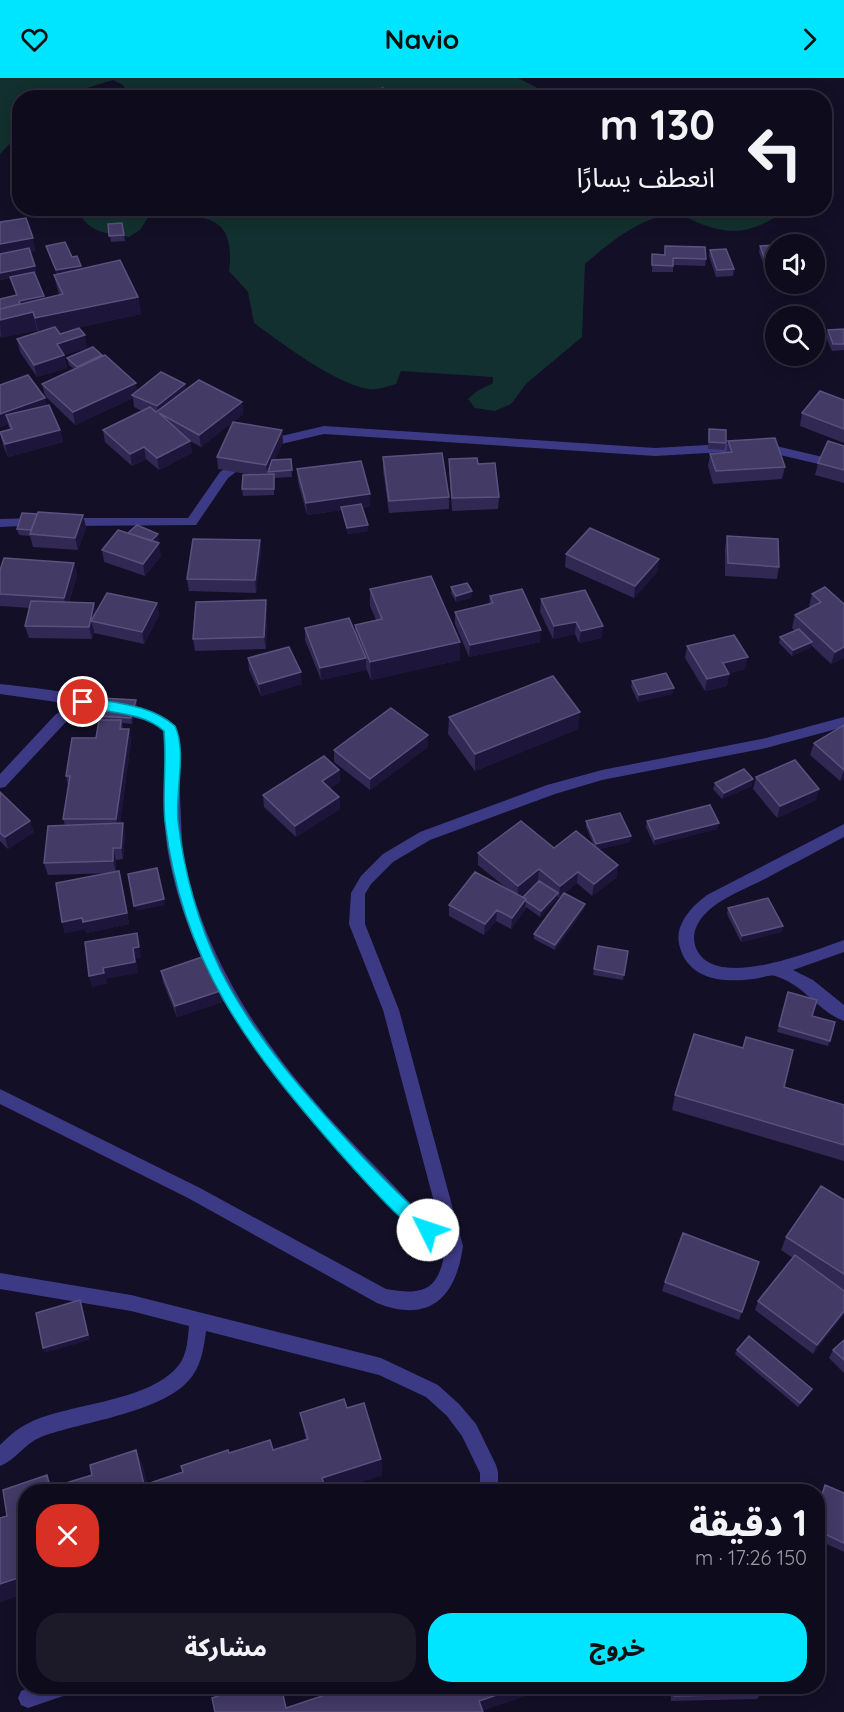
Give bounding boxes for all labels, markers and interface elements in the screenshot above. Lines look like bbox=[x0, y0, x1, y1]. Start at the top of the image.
text: Navio bbox=[385, 22, 459, 56]
icon: heart bbox=[18, 23, 51, 56]
icon: forward bbox=[793, 23, 826, 56]
text: 130 m bbox=[600, 98, 715, 151]
icon: left bbox=[736, 114, 814, 192]
text: انعطف يسارًا bbox=[577, 160, 715, 194]
map controls bbox=[765, 234, 825, 366]
button: sound bbox=[765, 234, 825, 294]
button: search bbox=[765, 306, 825, 366]
pin bbox=[57, 676, 108, 727]
icon: arrive bbox=[66, 685, 99, 718]
position arrow bbox=[396, 1198, 460, 1262]
text: 1 دقيقة bbox=[689, 1500, 807, 1545]
button: close bbox=[36, 1504, 99, 1567]
text: 150 m · 17:26 bbox=[695, 1545, 807, 1570]
button: مشاركة bbox=[36, 1613, 416, 1682]
button: خروج bbox=[428, 1613, 807, 1682]

